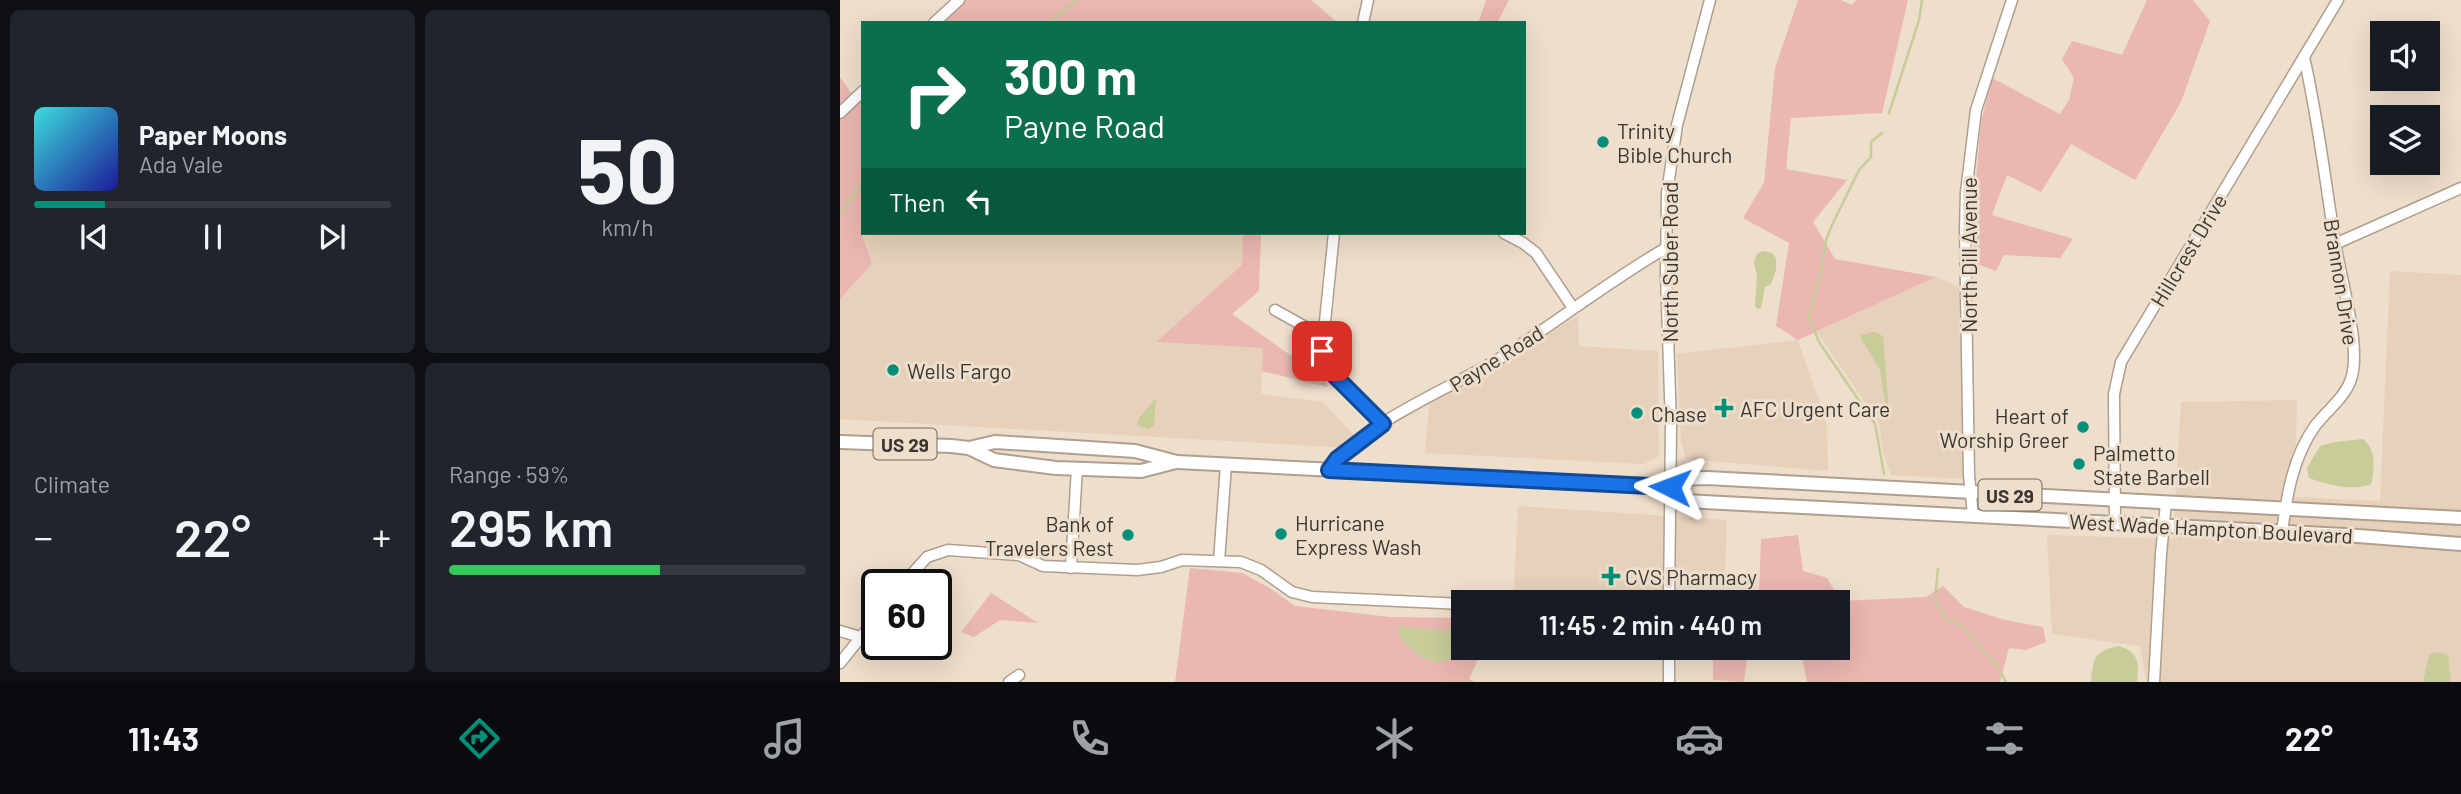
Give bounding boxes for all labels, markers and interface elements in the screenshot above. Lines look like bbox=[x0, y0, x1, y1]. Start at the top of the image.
map controls bbox=[2370, 21, 2440, 175]
button: sound bbox=[2370, 21, 2440, 91]
text: 300 m bbox=[1004, 46, 1137, 105]
icon: right bbox=[889, 49, 980, 140]
button: layers bbox=[2370, 105, 2440, 175]
text: Payne Road bbox=[1004, 106, 1165, 144]
text: 50 bbox=[577, 113, 678, 222]
place label: Trinity Bible Church bbox=[1617, 118, 1732, 167]
text: Paper Moons bbox=[139, 119, 287, 150]
marker: Trinity Bible Church bbox=[1595, 134, 1611, 150]
text: Ada Vale bbox=[139, 150, 223, 178]
street label: North Dill Avenue bbox=[1956, 177, 1981, 333]
street label: North Suber Road bbox=[1657, 181, 1682, 343]
icon: left bbox=[960, 182, 998, 220]
text: Then bbox=[889, 186, 946, 217]
street label: Hillcrest Drive bbox=[2145, 189, 2231, 311]
text: km/h bbox=[601, 213, 654, 241]
street label: Brannon Drive bbox=[2320, 217, 2364, 347]
icon: previous bbox=[75, 218, 113, 256]
icon: pause bbox=[194, 218, 232, 256]
icon: next bbox=[313, 218, 351, 256]
street label: Payne Road bbox=[1445, 319, 1547, 397]
pin bbox=[1292, 321, 1352, 381]
icon: arrive bbox=[1303, 332, 1341, 370]
place label: Wells Fargo bbox=[907, 358, 1012, 383]
marker: Wells Fargo bbox=[885, 362, 901, 378]
place label: AFC Urgent Care bbox=[1740, 396, 1890, 421]
marker: AFC Urgent Care bbox=[1714, 398, 1734, 418]
place label: Chase bbox=[1651, 401, 1707, 426]
place label: Heart of Worship Greer bbox=[1940, 403, 2069, 452]
marker: Chase bbox=[1629, 405, 1645, 421]
marker: Heart of Worship Greer bbox=[2075, 419, 2091, 435]
road number: US 29 bbox=[874, 428, 936, 460]
place label: Palmetto State Barbell bbox=[2093, 440, 2210, 489]
position arrow bbox=[1633, 450, 1707, 524]
marker: Palmetto State Barbell bbox=[2071, 456, 2087, 472]
text: Range · 59% bbox=[449, 460, 569, 488]
text: Climate bbox=[34, 470, 110, 498]
road number: US 29 bbox=[1978, 480, 2042, 510]
text: 295 km bbox=[449, 495, 613, 557]
text: 22° bbox=[174, 505, 251, 567]
street label: West Wade Hampton Boulevard bbox=[2068, 508, 2354, 548]
place label: Hurricane Express Wash bbox=[1295, 510, 1422, 559]
place label: Bank of Travelers Rest bbox=[985, 511, 1114, 560]
text: − bbox=[34, 513, 53, 559]
text: + bbox=[372, 513, 391, 559]
marker: Hurricane Express Wash bbox=[1273, 526, 1289, 542]
marker: Bank of Travelers Rest bbox=[1120, 527, 1136, 543]
place label: CVS Pharmacy bbox=[1625, 564, 1757, 589]
marker: CVS Pharmacy bbox=[1603, 568, 1619, 584]
speed limit sign: 60 bbox=[861, 569, 952, 660]
text: 11:45 · 2 min · 440 m bbox=[1539, 609, 1762, 640]
icon: directions bbox=[455, 714, 504, 763]
icon: music bbox=[760, 714, 809, 763]
icon: phone bbox=[1065, 714, 1114, 763]
icon: climate bbox=[1370, 714, 1419, 763]
icon: car bbox=[1675, 714, 1724, 763]
icon: filters bbox=[1980, 714, 2029, 763]
text: 11:43 bbox=[128, 719, 199, 757]
text: 22° bbox=[2285, 719, 2333, 757]

